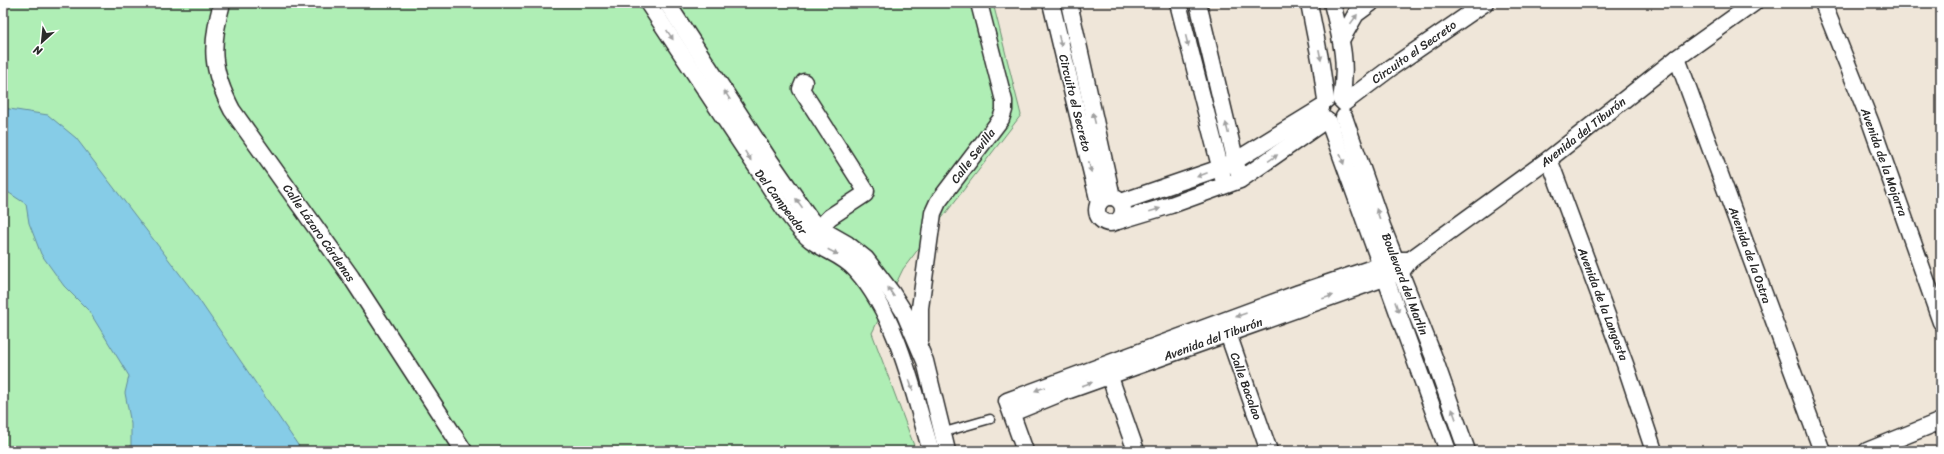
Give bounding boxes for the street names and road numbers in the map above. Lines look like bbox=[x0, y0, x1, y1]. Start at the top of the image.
street label: Circuito el Secreto bbox=[1367, 14, 1461, 90]
street label: Circuito el Secreto bbox=[1052, 52, 1098, 154]
street label: Avenida del Tiburón bbox=[1534, 91, 1631, 173]
street label: Avenida de la Mojarra bbox=[1854, 104, 1914, 220]
street label: Calle Sevilla bbox=[945, 123, 1002, 188]
street label: Del Campeador bbox=[749, 164, 814, 241]
street label: Calle Lázaro Cárdenas bbox=[277, 179, 362, 287]
street label: Avenida de la Ostra bbox=[1722, 202, 1778, 307]
street label: Boulevard del Marlin bbox=[1375, 230, 1435, 339]
street label: Avenida de la Langosta bbox=[1571, 243, 1635, 365]
street label: Avenida del Tiburón bbox=[1159, 311, 1266, 368]
street label: Calle Bacalao bbox=[1224, 349, 1268, 423]

